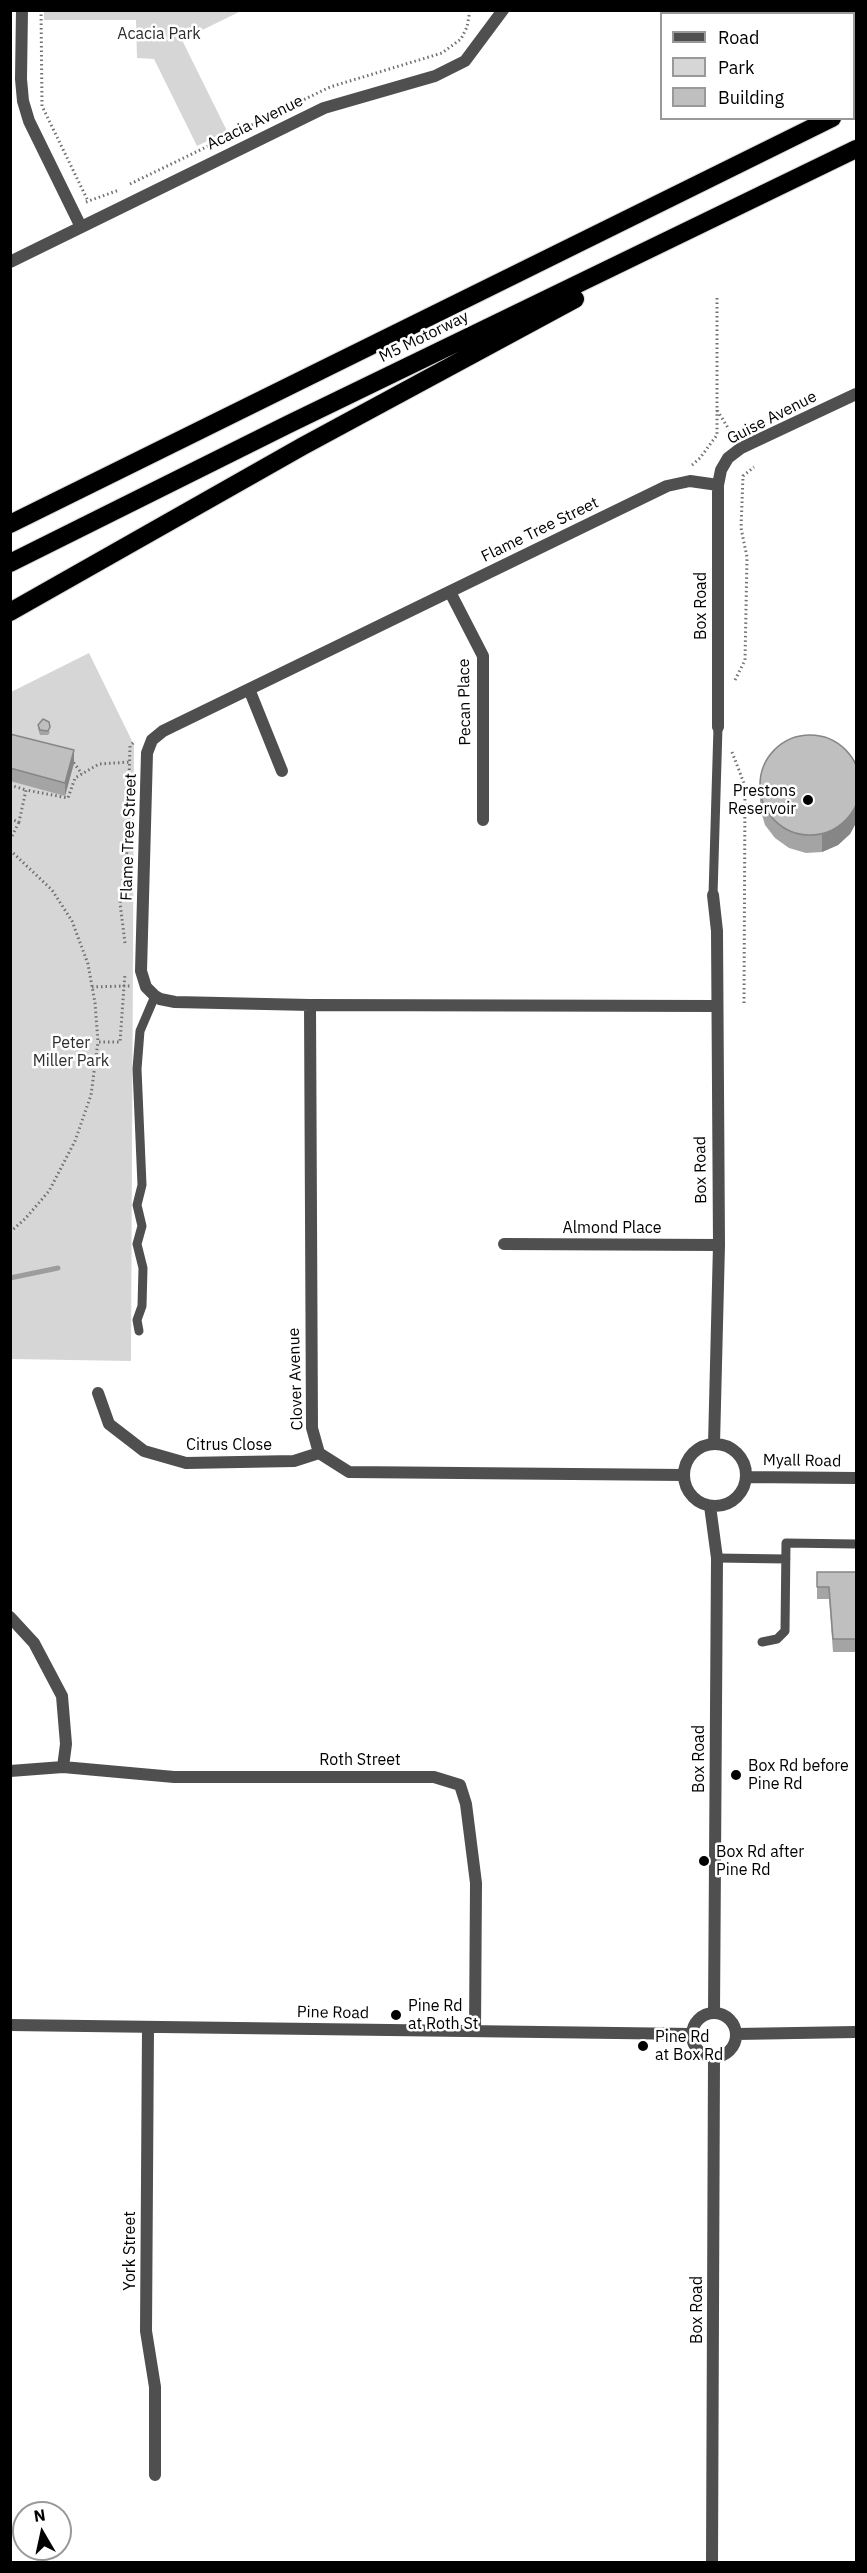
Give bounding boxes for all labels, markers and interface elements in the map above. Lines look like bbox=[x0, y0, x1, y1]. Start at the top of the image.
legend bbox=[660, 12, 855, 120]
park label: Acacia Park bbox=[117, 24, 201, 44]
text: Road bbox=[718, 26, 759, 49]
text: Park bbox=[718, 56, 754, 79]
text: Building bbox=[718, 86, 784, 109]
street label: Acacia Avenue bbox=[204, 91, 306, 155]
street label: M5 Motorway bbox=[376, 307, 472, 367]
street label: Guise Avenue bbox=[724, 387, 820, 449]
street label: Flame Tree Street bbox=[478, 493, 602, 567]
street label: Box Road bbox=[691, 572, 711, 640]
street label: Pecan Place bbox=[455, 658, 475, 746]
street label: Flame Tree Street bbox=[117, 773, 141, 901]
place label: Prestons Reservoir bbox=[728, 781, 796, 819]
marker: Prestons Reservoir bbox=[801, 793, 815, 807]
park label: Peter Miller Park bbox=[33, 1033, 109, 1071]
street label: Box Road bbox=[691, 1136, 711, 1204]
street label: Almond Place bbox=[562, 1218, 662, 1238]
street label: Clover Avenue bbox=[285, 1327, 307, 1431]
street label: Citrus Close bbox=[186, 1435, 272, 1455]
street label: Myall Road bbox=[763, 1451, 841, 1471]
street label: Box Road bbox=[689, 1725, 709, 1793]
street label: Roth Street bbox=[319, 1750, 401, 1770]
place label: Box Rd before Pine Rd bbox=[748, 1756, 849, 1794]
marker: Box Rd before Pine Rd bbox=[729, 1768, 743, 1782]
place label: Box Rd after Pine Rd bbox=[716, 1842, 804, 1880]
marker: Box Rd after Pine Rd bbox=[697, 1854, 711, 1868]
place label: Pine Rd at Roth St bbox=[408, 1996, 478, 2034]
street label: Pine Road bbox=[297, 2003, 369, 2023]
marker: Pine Rd at Roth St bbox=[389, 2008, 403, 2022]
place label: Pine Rd at Box Rd bbox=[655, 2027, 723, 2065]
marker: Pine Rd at Box Rd bbox=[636, 2039, 650, 2053]
street label: York Street bbox=[120, 2211, 140, 2291]
street label: Box Road bbox=[687, 2276, 707, 2344]
north arrow bbox=[12, 2501, 72, 2561]
text: N bbox=[32, 2504, 47, 2526]

